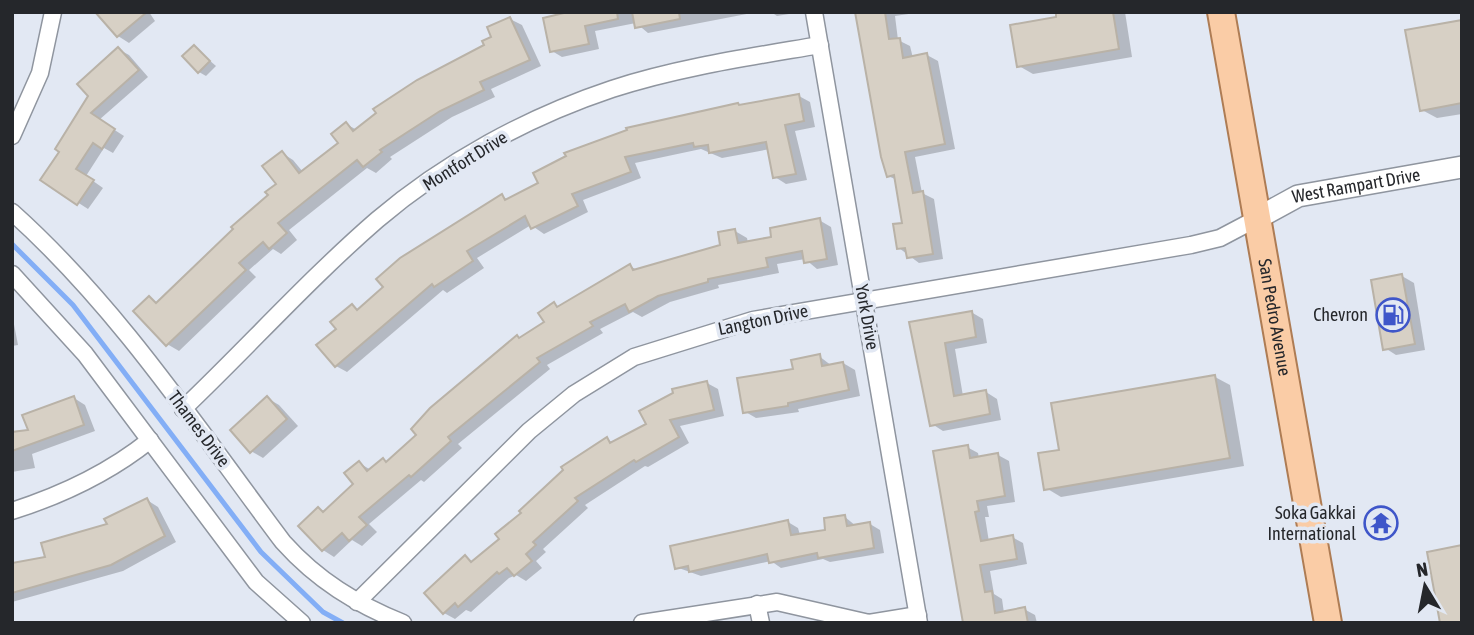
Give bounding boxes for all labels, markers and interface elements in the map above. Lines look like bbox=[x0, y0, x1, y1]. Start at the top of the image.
street label: Montfort Drive bbox=[419, 126, 511, 195]
street label: West Rampart Drive bbox=[1290, 164, 1422, 207]
street label: San Pedro Avenue bbox=[1254, 257, 1296, 377]
street label: York Drive bbox=[851, 283, 884, 351]
fuel station icon: Chevron bbox=[1374, 296, 1412, 334]
street label: Langton Drive bbox=[716, 300, 810, 339]
place label: Chevron bbox=[1313, 304, 1368, 325]
street label: Thames Drive bbox=[164, 387, 235, 471]
place label: Soka Gakkai International bbox=[1267, 502, 1356, 544]
temple icon: Soka Gakkai International bbox=[1362, 504, 1400, 542]
north arrow bbox=[1390, 551, 1460, 621]
text: N bbox=[1415, 557, 1429, 581]

